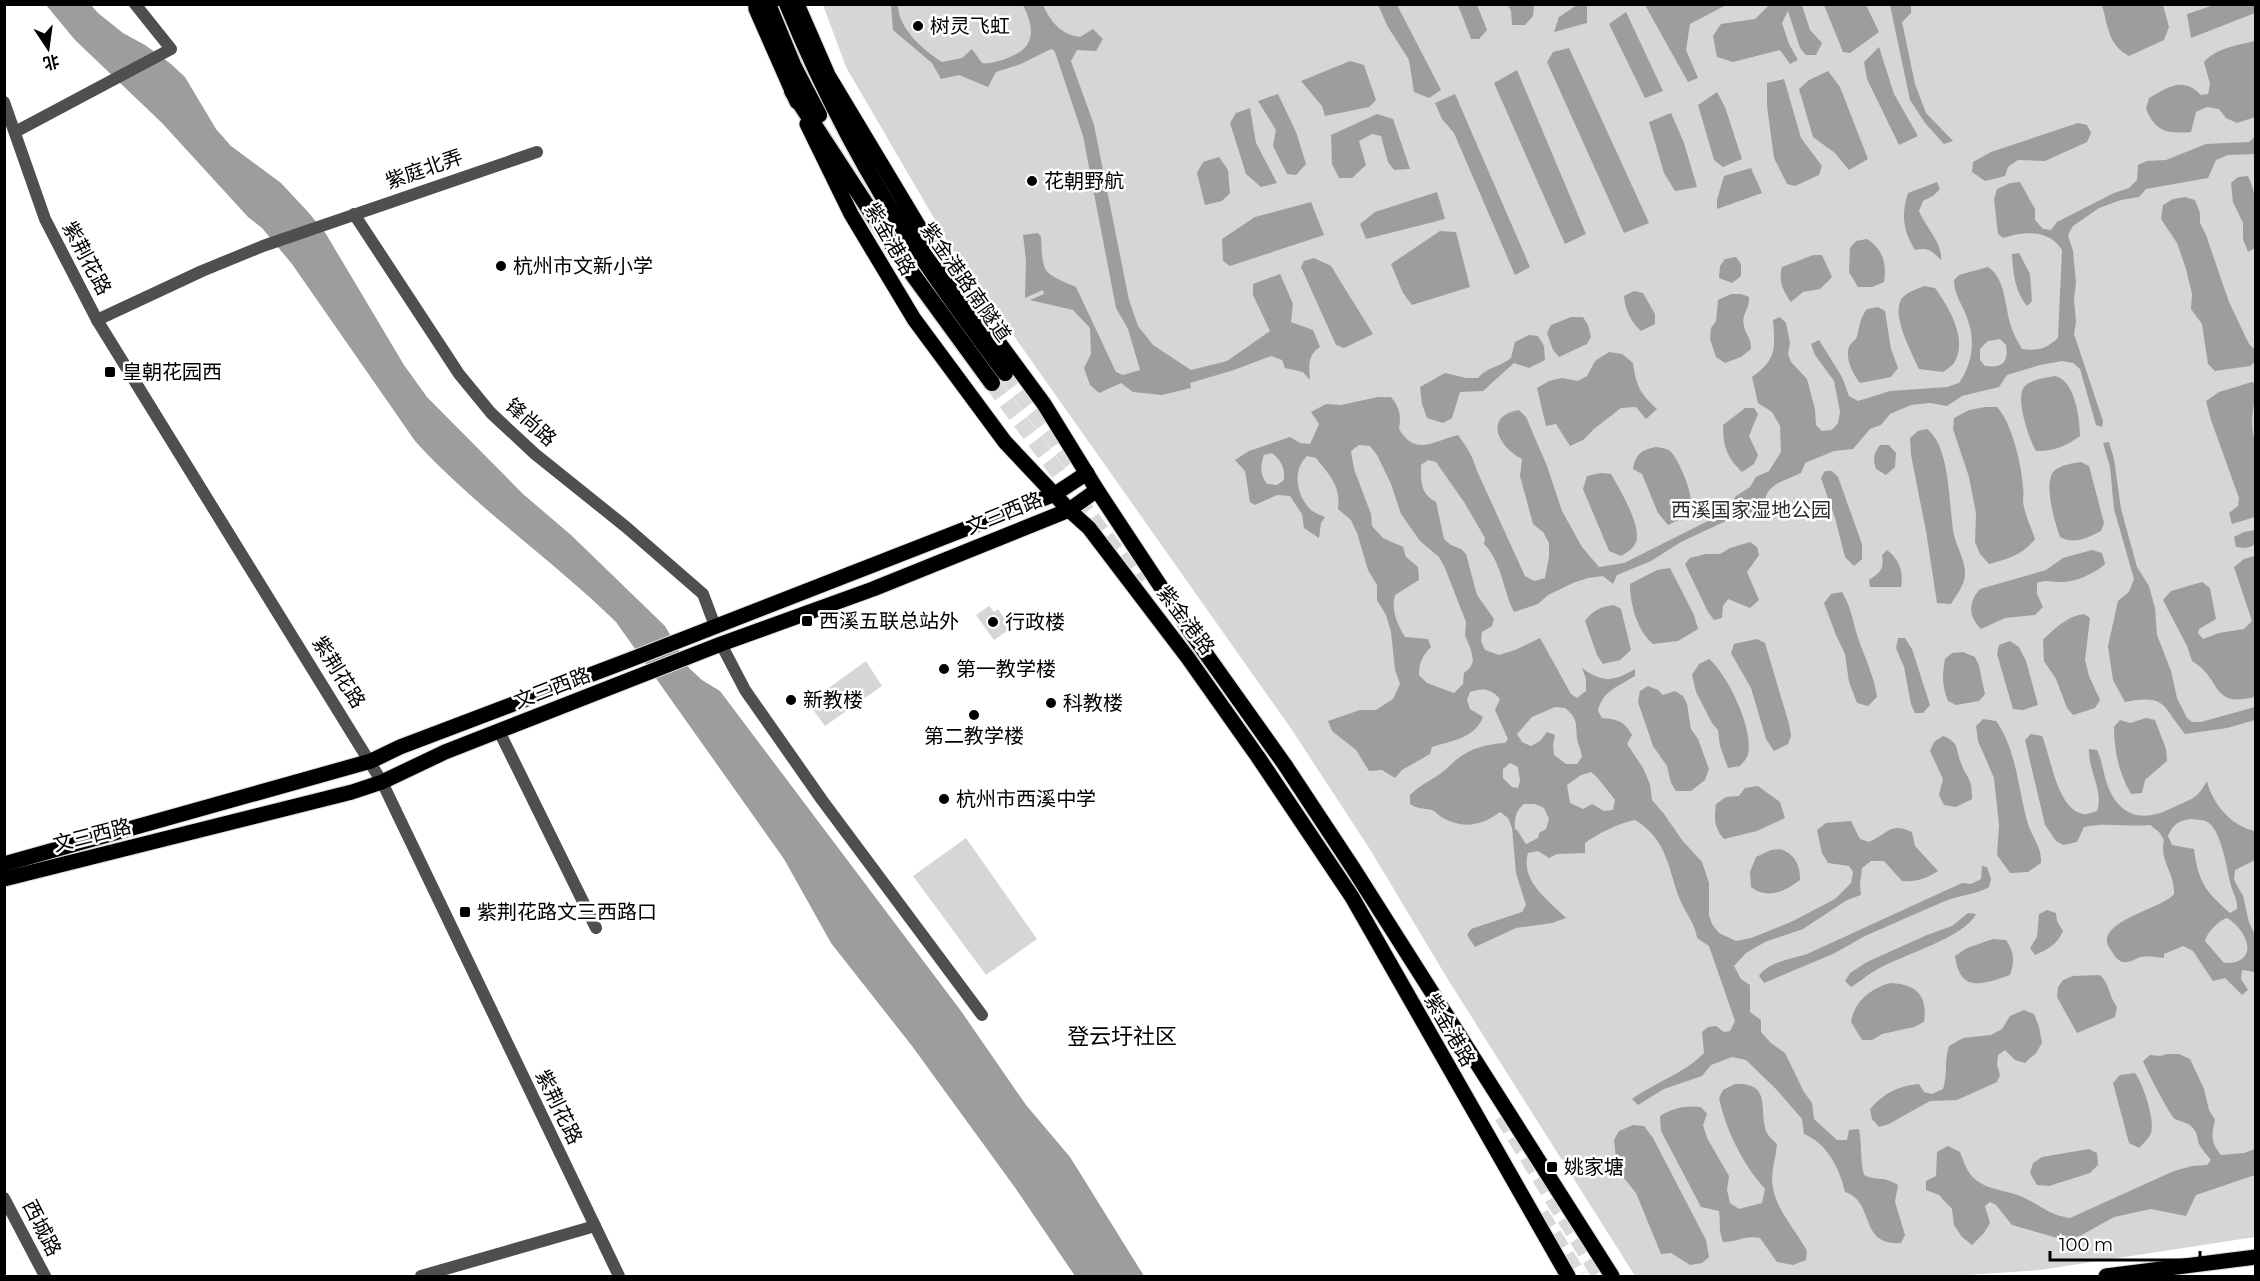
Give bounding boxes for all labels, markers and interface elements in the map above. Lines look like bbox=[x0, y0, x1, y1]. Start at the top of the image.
place label: 树灵飞虹 bbox=[930, 14, 1010, 38]
north arrow bbox=[18, 18, 78, 78]
marker: 树灵飞虹 bbox=[911, 19, 925, 33]
text: 北 bbox=[41, 51, 61, 73]
street label: 紫庭北弄 bbox=[382, 145, 466, 193]
place label: 花朝野航 bbox=[1044, 169, 1124, 193]
marker: 花朝野航 bbox=[1025, 174, 1039, 188]
street label: 紫金港路 bbox=[860, 198, 920, 280]
street label: 紫荆花路 bbox=[58, 217, 116, 299]
street label: 紫金港路南隧道 bbox=[916, 218, 1016, 346]
place label: 杭州市文新小学 bbox=[513, 254, 653, 278]
marker: 杭州市文新小学 bbox=[494, 259, 508, 273]
place label: 皇朝花园西 bbox=[122, 360, 222, 384]
marker: 皇朝花园西 bbox=[103, 365, 117, 379]
street label: 锋尚路 bbox=[501, 393, 561, 451]
street label: 文三西路 bbox=[962, 487, 1046, 539]
park label: 西溪国家湿地公园 bbox=[1671, 498, 1831, 522]
street label: 紫金港路 bbox=[1152, 581, 1220, 659]
place label: 西溪五联总站外 bbox=[819, 609, 959, 633]
place label: 行政楼 bbox=[1005, 610, 1065, 634]
marker: 西溪五联总站外 bbox=[800, 614, 814, 628]
marker: 行政楼 bbox=[986, 615, 1000, 629]
street label: 紫荆花路 bbox=[308, 632, 370, 712]
place label: 第一教学楼 bbox=[956, 657, 1056, 681]
street label: 文三西路 bbox=[510, 662, 594, 714]
marker: 第一教学楼 bbox=[937, 662, 951, 676]
place label: 新教楼 bbox=[803, 688, 863, 712]
place label: 科教楼 bbox=[1063, 691, 1123, 715]
marker: 新教楼 bbox=[784, 693, 798, 707]
marker: 科教楼 bbox=[1044, 696, 1058, 710]
marker: 第二教学楼 bbox=[967, 708, 981, 722]
place label: 第二教学楼 bbox=[924, 724, 1024, 748]
place label: 杭州市西溪中学 bbox=[956, 787, 1096, 811]
marker: 杭州市西溪中学 bbox=[937, 792, 951, 806]
street label: 文三西路 bbox=[50, 814, 134, 856]
place label: 紫荆花路文三西路口 bbox=[477, 900, 657, 924]
marker: 紫荆花路文三西路口 bbox=[458, 905, 472, 919]
street label: 紫金港路 bbox=[1420, 989, 1480, 1071]
district label: 登云圩社区 bbox=[1067, 1023, 1177, 1050]
street label: 紫荆花路 bbox=[531, 1066, 587, 1148]
place label: 姚家塘 bbox=[1564, 1155, 1624, 1179]
marker: 姚家塘 bbox=[1545, 1160, 1559, 1174]
street label: 西城路 bbox=[18, 1196, 66, 1260]
scale bar bbox=[2050, 1224, 2200, 1262]
text: 100 m bbox=[2059, 1234, 2113, 1256]

